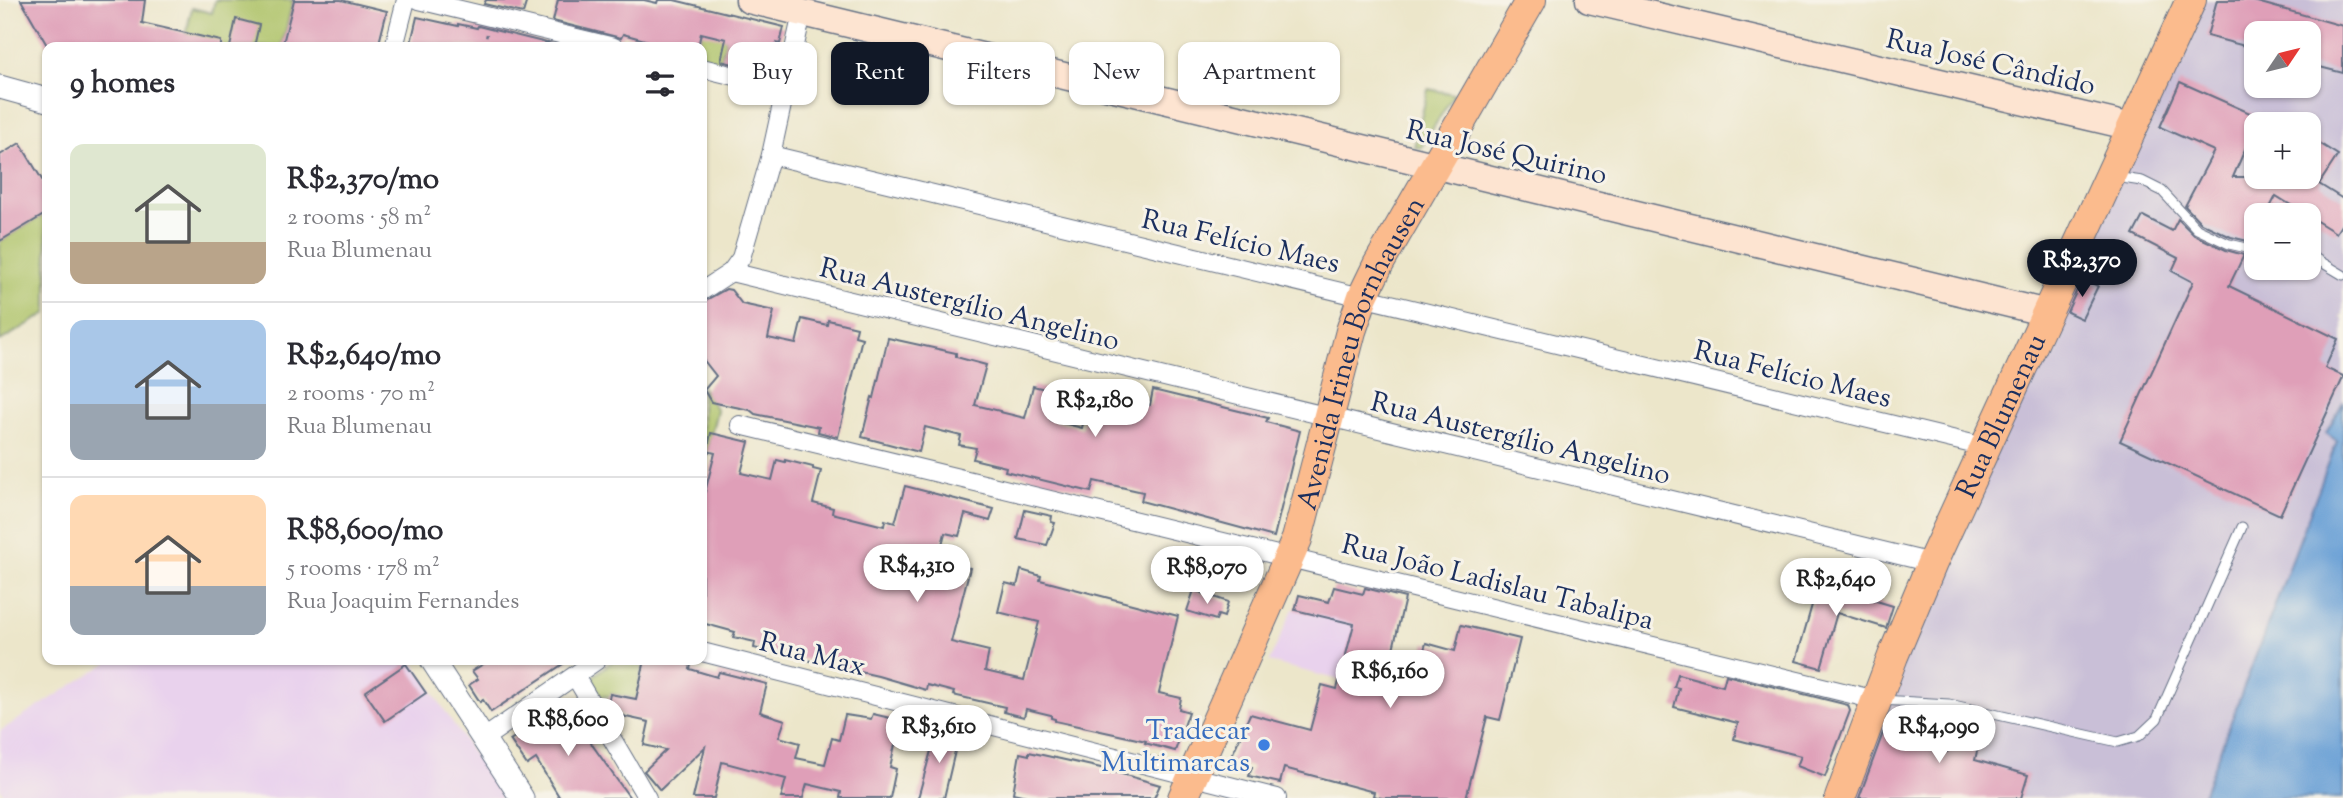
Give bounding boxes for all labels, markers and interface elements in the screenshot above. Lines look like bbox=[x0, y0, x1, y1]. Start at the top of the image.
street label: Rua José Cândido bbox=[1882, 20, 2099, 107]
north arrow bbox=[2244, 21, 2320, 98]
map controls bbox=[2244, 21, 2321, 280]
chip: Buy bbox=[728, 42, 817, 105]
chip: Rent bbox=[831, 42, 929, 105]
chip: Filters bbox=[943, 42, 1055, 105]
chip: New bbox=[1069, 42, 1164, 105]
chip: Apartment bbox=[1178, 42, 1340, 105]
text: 9 homes bbox=[70, 63, 175, 106]
icon: filters bbox=[641, 65, 679, 103]
street label: Rua José Quirino bbox=[1402, 111, 1611, 196]
button: + bbox=[2244, 112, 2321, 189]
text: R$2,370/mo bbox=[287, 159, 439, 202]
icon: home bbox=[126, 172, 210, 256]
street label: Avenida Irineu Bornhausen bbox=[1288, 190, 1436, 515]
street label: Rua Felício Maes bbox=[1137, 201, 1343, 285]
text: 2 rooms · 58 m² bbox=[287, 202, 431, 235]
button: − bbox=[2244, 203, 2321, 280]
text: Rua Blumenau bbox=[287, 235, 432, 268]
pin: R$2,370 bbox=[2017, 240, 2147, 299]
text: R$2,370 bbox=[2043, 245, 2121, 278]
street label: Rua Austergílio Angelino bbox=[815, 249, 1123, 363]
street label: Rua Blumenau bbox=[1948, 328, 2058, 505]
street label: Rua Felício Maes bbox=[1689, 332, 1895, 420]
text: R$2,640/mo bbox=[287, 335, 441, 378]
icon: home bbox=[126, 348, 210, 432]
text: 2 rooms · 70 m² bbox=[287, 378, 435, 411]
pin: R$2,180 bbox=[1030, 380, 1160, 439]
street label: Rua Austergílio Angelino bbox=[1366, 383, 1674, 497]
text: R$2,180 bbox=[1057, 385, 1133, 418]
text: Rua Blumenau bbox=[287, 411, 432, 444]
text: R$8,600/mo bbox=[287, 510, 444, 553]
icon: home bbox=[126, 523, 210, 607]
street label: Rua João Ladislau Tabalipa bbox=[1337, 526, 1658, 642]
pin: R$4,310 bbox=[852, 544, 982, 604]
pin: R$8,070 bbox=[1142, 546, 1272, 606]
text: R$4,310 bbox=[879, 550, 955, 583]
text: R$8,070 bbox=[1167, 552, 1247, 585]
text: 5 rooms · 178 m² bbox=[287, 553, 440, 586]
pin: R$2,640 bbox=[1771, 558, 1901, 618]
text: R$2,640 bbox=[1796, 564, 1876, 597]
text: Rua Joaquim Fernandes bbox=[287, 586, 519, 619]
street label: Rua Max bbox=[755, 623, 870, 688]
pin: R$6,160 bbox=[1325, 650, 1455, 710]
text: R$6,160 bbox=[1352, 656, 1428, 689]
pin: R$8,600 bbox=[503, 698, 633, 758]
text: R$8,600 bbox=[527, 704, 609, 737]
pin: R$3,610 bbox=[874, 706, 1004, 765]
pin: R$4,090 bbox=[1874, 706, 2004, 765]
text: R$3,610 bbox=[902, 711, 976, 744]
text: R$4,090 bbox=[1899, 711, 1979, 744]
place label: Tradecar Multimarcas bbox=[1101, 712, 1250, 784]
marker: Tradecar Multimarcas bbox=[1256, 737, 1272, 753]

